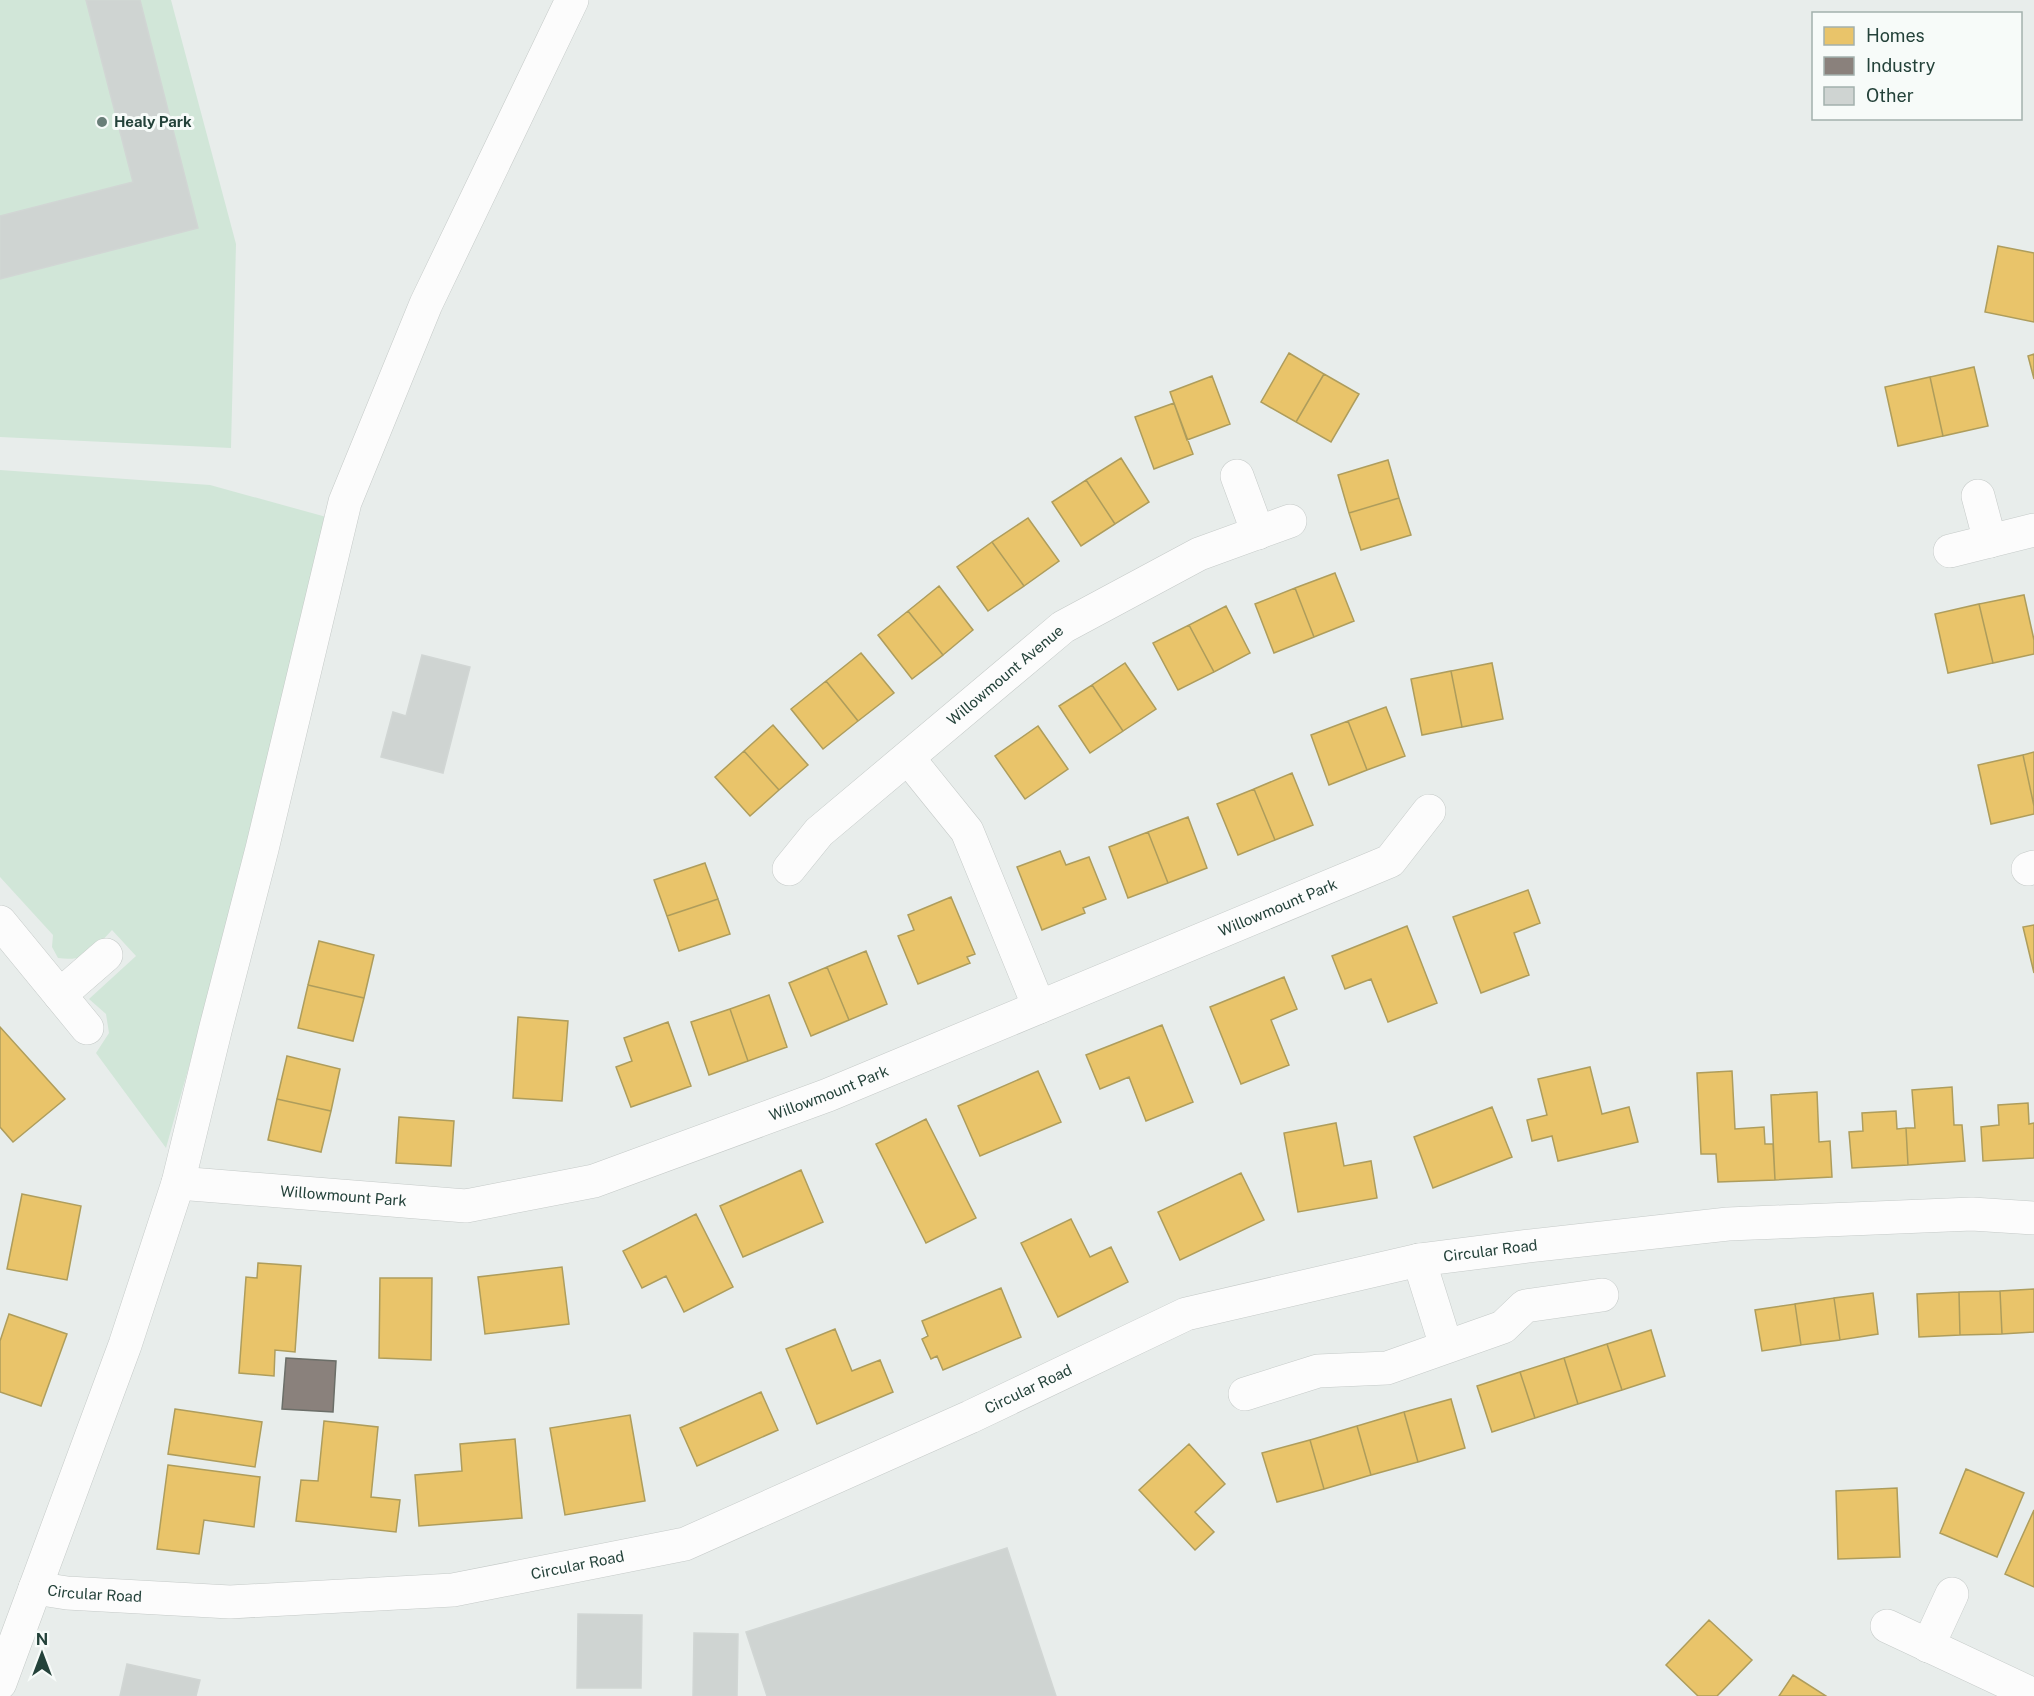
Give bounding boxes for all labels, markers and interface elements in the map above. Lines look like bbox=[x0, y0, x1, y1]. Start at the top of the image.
legend bbox=[1812, 12, 2022, 120]
text: Homes bbox=[1866, 25, 1925, 46]
text: Industry bbox=[1866, 55, 1936, 76]
text: Other bbox=[1866, 85, 1914, 106]
place label: Healy Park bbox=[114, 113, 192, 130]
marker: Healy Park bbox=[95, 115, 109, 129]
street label: Willowmount Avenue bbox=[944, 621, 1067, 729]
street label: Willowmount Park bbox=[1216, 875, 1340, 939]
street label: Willowmount Park bbox=[767, 1062, 891, 1124]
street label: Willowmount Park bbox=[280, 1182, 407, 1209]
street label: Circular Road bbox=[1442, 1236, 1538, 1265]
street label: Circular Road bbox=[982, 1361, 1074, 1417]
street label: Circular Road bbox=[529, 1547, 626, 1582]
street label: Circular Road bbox=[46, 1581, 142, 1605]
north arrow bbox=[12, 1624, 72, 1684]
text: N bbox=[36, 1630, 48, 1649]

